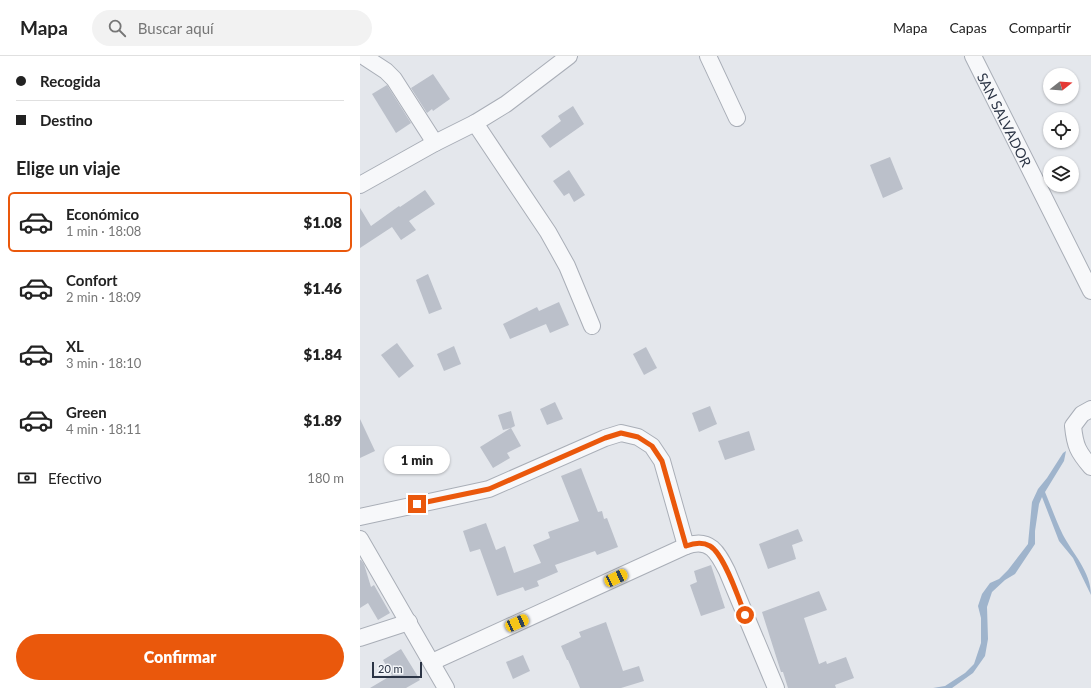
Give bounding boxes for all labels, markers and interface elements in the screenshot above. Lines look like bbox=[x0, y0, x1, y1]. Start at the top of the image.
search box bbox=[92, 10, 372, 46]
text: Mapa bbox=[20, 16, 68, 39]
icon: search bbox=[106, 17, 128, 39]
text: Buscar aquí bbox=[138, 19, 214, 37]
text: Mapa bbox=[893, 19, 928, 36]
text: Capas bbox=[950, 19, 987, 36]
text: Compartir bbox=[1009, 19, 1071, 36]
north arrow bbox=[1043, 68, 1079, 104]
map controls bbox=[1043, 68, 1079, 192]
street label: SAN SALVADOR bbox=[974, 70, 1036, 169]
text: Recogida bbox=[40, 72, 101, 90]
text: Destino bbox=[40, 111, 93, 129]
button: locate bbox=[1043, 112, 1079, 148]
button: layers bbox=[1043, 156, 1079, 192]
text: Elige un viaje bbox=[16, 157, 120, 179]
icon: car bbox=[18, 204, 54, 240]
text: Económico bbox=[66, 205, 139, 223]
text: $1.08 bbox=[304, 213, 342, 231]
text: 1 min · 18:08 bbox=[66, 223, 141, 239]
icon: car bbox=[18, 270, 54, 306]
text: Confort bbox=[66, 271, 118, 289]
text: $1.46 bbox=[304, 279, 342, 297]
text: 2 min · 18:09 bbox=[66, 289, 141, 305]
icon: car bbox=[18, 336, 54, 372]
text: XL bbox=[66, 337, 84, 355]
text: $1.84 bbox=[304, 345, 342, 363]
text: 3 min · 18:10 bbox=[66, 355, 141, 371]
icon: car bbox=[18, 402, 54, 438]
text: Green bbox=[66, 403, 107, 421]
text: $1.89 bbox=[304, 411, 342, 429]
text: 4 min · 18:11 bbox=[66, 421, 141, 437]
callout: 1 min bbox=[384, 446, 450, 474]
text: 1 min bbox=[401, 452, 433, 468]
icon: cash bbox=[16, 467, 38, 489]
text: Efectivo bbox=[48, 469, 102, 487]
text: 180 m bbox=[307, 470, 344, 486]
route end bbox=[408, 495, 426, 513]
car bbox=[603, 567, 629, 589]
route start bbox=[736, 606, 754, 624]
car bbox=[504, 613, 530, 633]
button: Confirmar bbox=[16, 634, 344, 680]
scale bar bbox=[372, 660, 422, 679]
text: 20 m bbox=[378, 662, 403, 675]

